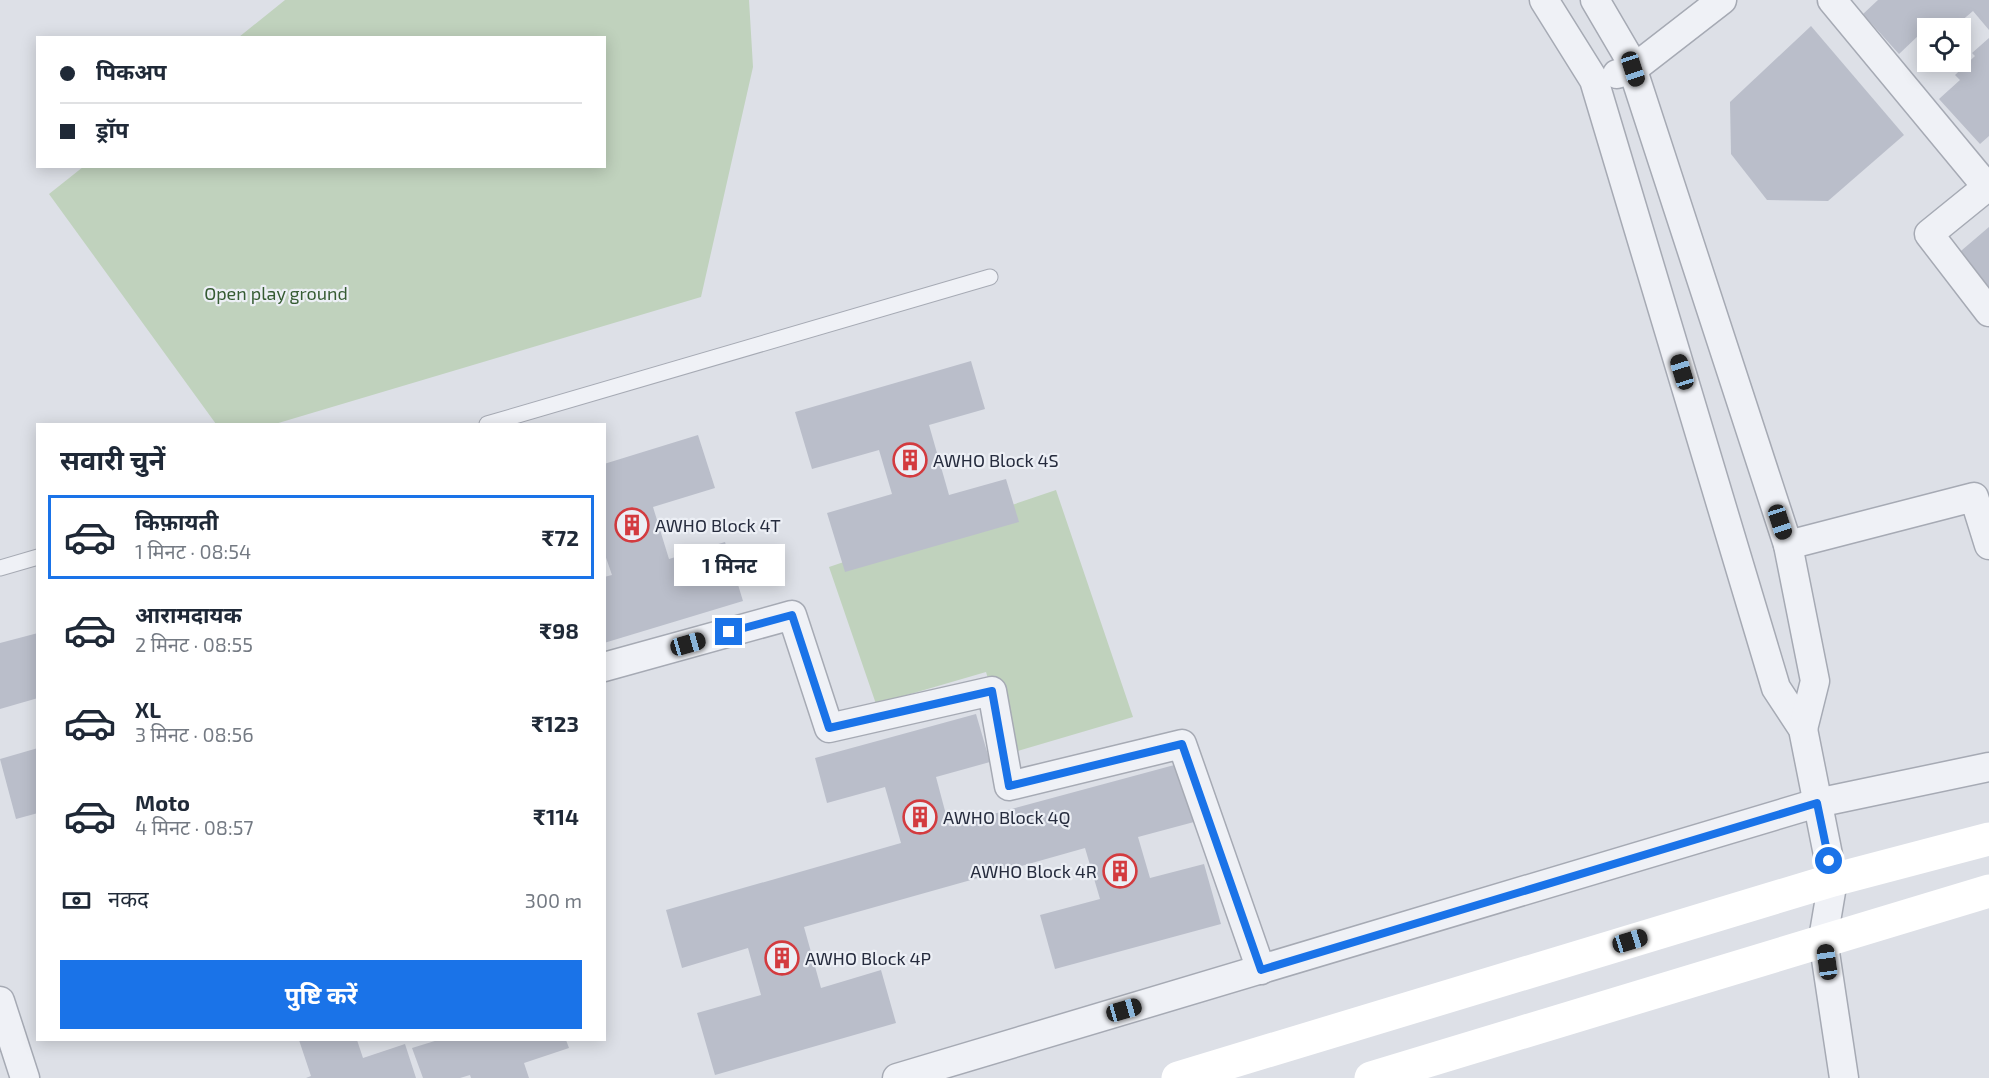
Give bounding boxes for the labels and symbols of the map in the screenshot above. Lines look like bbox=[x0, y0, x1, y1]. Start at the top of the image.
car bbox=[1619, 49, 1647, 89]
park label: Open play ground bbox=[204, 282, 348, 304]
car bbox=[1668, 352, 1696, 392]
building icon: AWHO Block 4S bbox=[892, 442, 928, 478]
place label: AWHO Block 4S bbox=[933, 449, 1059, 471]
car bbox=[1766, 502, 1794, 542]
building icon: AWHO Block 4T bbox=[614, 507, 650, 543]
place label: AWHO Block 4T bbox=[655, 514, 781, 536]
callout: 1 मिनट bbox=[674, 545, 784, 587]
route end bbox=[715, 618, 742, 645]
car bbox=[668, 630, 708, 658]
building icon: AWHO Block 4Q bbox=[902, 799, 938, 835]
place label: AWHO Block 4Q bbox=[943, 806, 1071, 828]
route start bbox=[1815, 847, 1842, 874]
building icon: AWHO Block 4R bbox=[1102, 853, 1138, 889]
place label: AWHO Block 4R bbox=[970, 860, 1097, 882]
car bbox=[1610, 927, 1650, 955]
building icon: AWHO Block 4P bbox=[764, 940, 800, 976]
car bbox=[1816, 943, 1838, 981]
place label: AWHO Block 4P bbox=[805, 947, 931, 969]
car bbox=[1104, 996, 1144, 1024]

